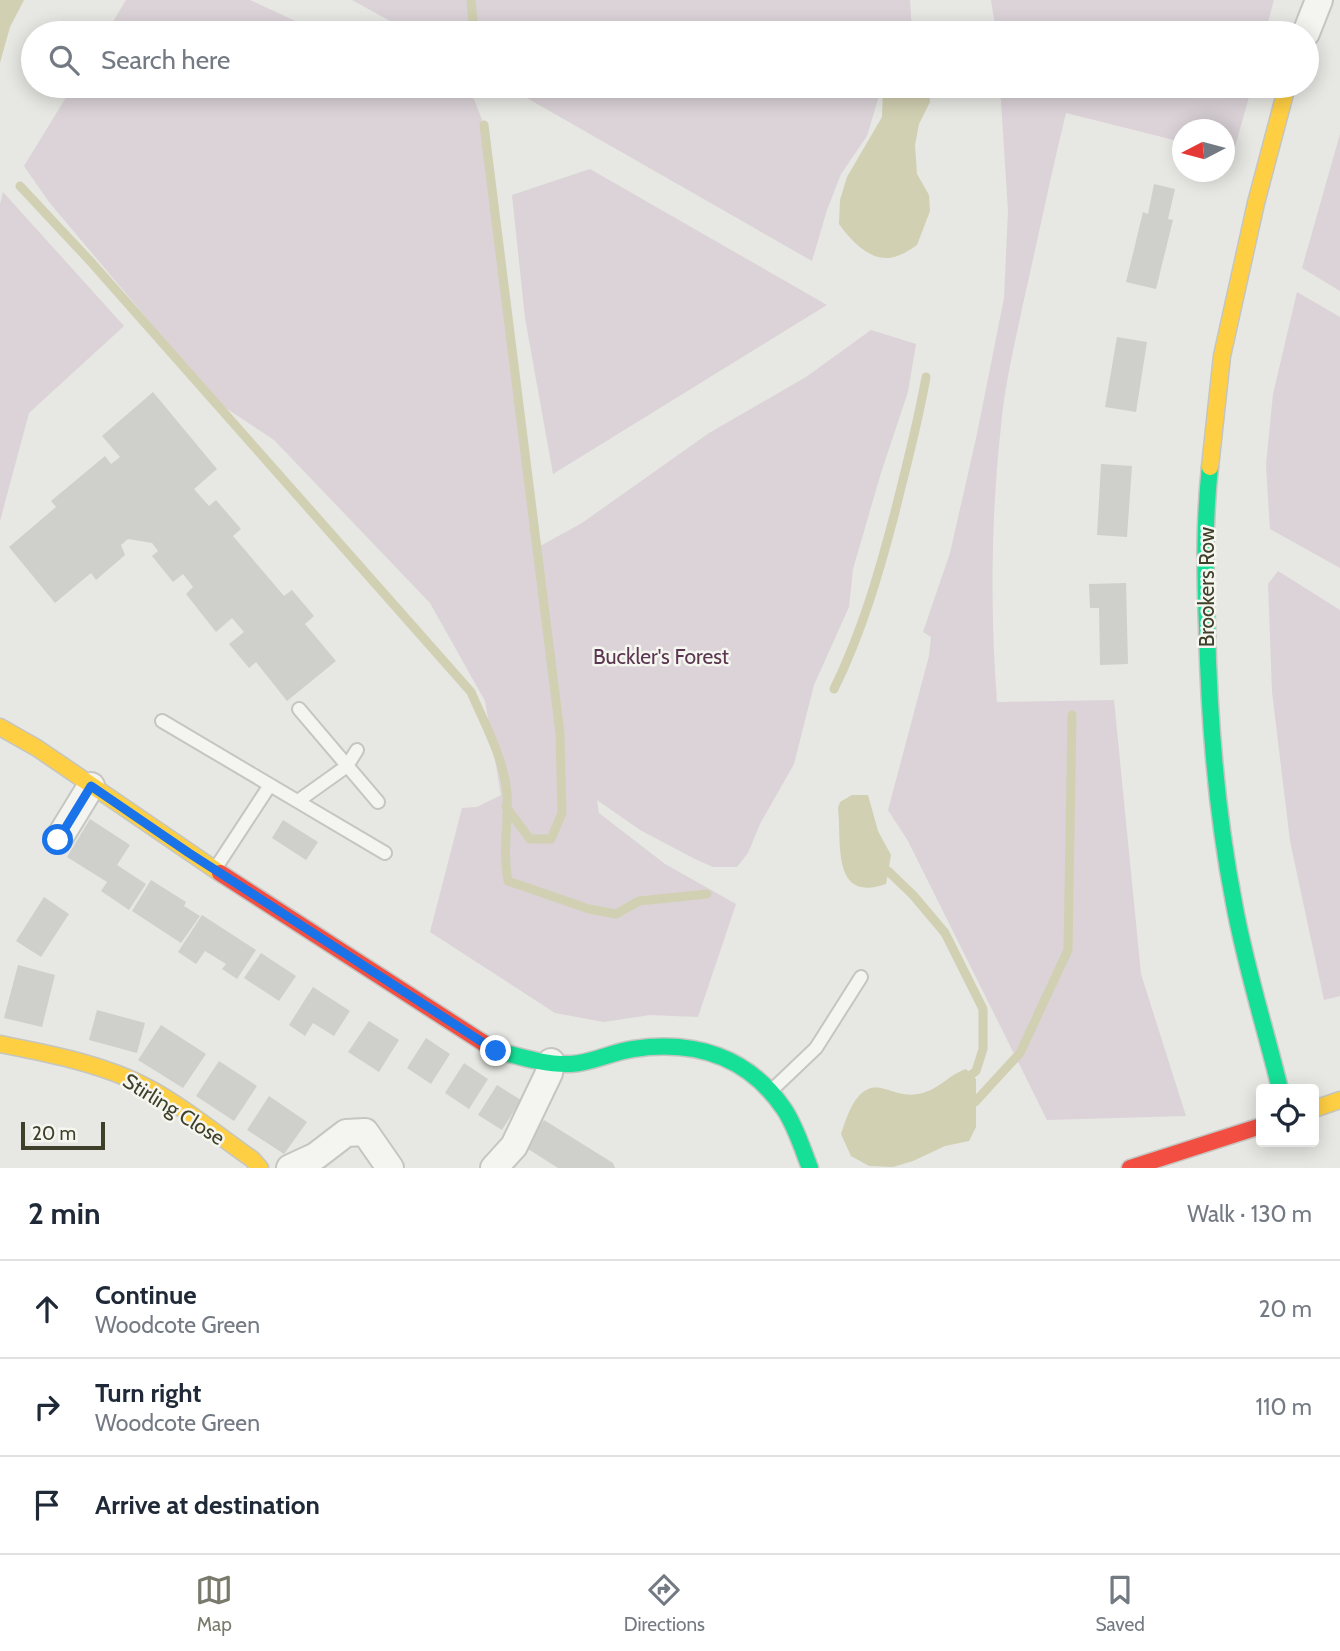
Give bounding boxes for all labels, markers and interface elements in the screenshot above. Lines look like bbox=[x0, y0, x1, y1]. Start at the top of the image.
search box bbox=[21, 21, 1319, 98]
icon: search bbox=[45, 41, 83, 79]
text: Search here bbox=[101, 44, 230, 76]
north arrow bbox=[1172, 119, 1235, 182]
street label: Brookers Row bbox=[1194, 527, 1219, 647]
park label: Buckler's Forest bbox=[593, 644, 729, 669]
route start bbox=[42, 824, 73, 855]
route end bbox=[480, 1035, 511, 1066]
street label: Stirling Close bbox=[119, 1068, 230, 1150]
map controls bbox=[1256, 1084, 1319, 1147]
button: locate bbox=[1256, 1084, 1319, 1147]
scale bar bbox=[21, 1119, 105, 1151]
text: 20 m bbox=[32, 1122, 76, 1145]
text: 2 min bbox=[28, 1195, 100, 1232]
text: Walk · 130 m bbox=[1187, 1200, 1312, 1228]
text: Continue bbox=[95, 1279, 197, 1311]
icon: ahead bbox=[28, 1290, 66, 1328]
text: 20 m bbox=[1259, 1295, 1312, 1323]
text: Woodcote Green bbox=[95, 1311, 260, 1339]
text: Turn right bbox=[95, 1377, 201, 1409]
icon: right bbox=[28, 1388, 66, 1426]
text: 110 m bbox=[1256, 1393, 1312, 1421]
text: Woodcote Green bbox=[95, 1409, 260, 1437]
icon: arrive bbox=[28, 1486, 66, 1524]
text: Arrive at destination bbox=[95, 1489, 320, 1521]
tab: Map bbox=[195, 1571, 233, 1636]
tab: Directions bbox=[624, 1571, 705, 1636]
tab: Saved bbox=[1095, 1571, 1145, 1636]

